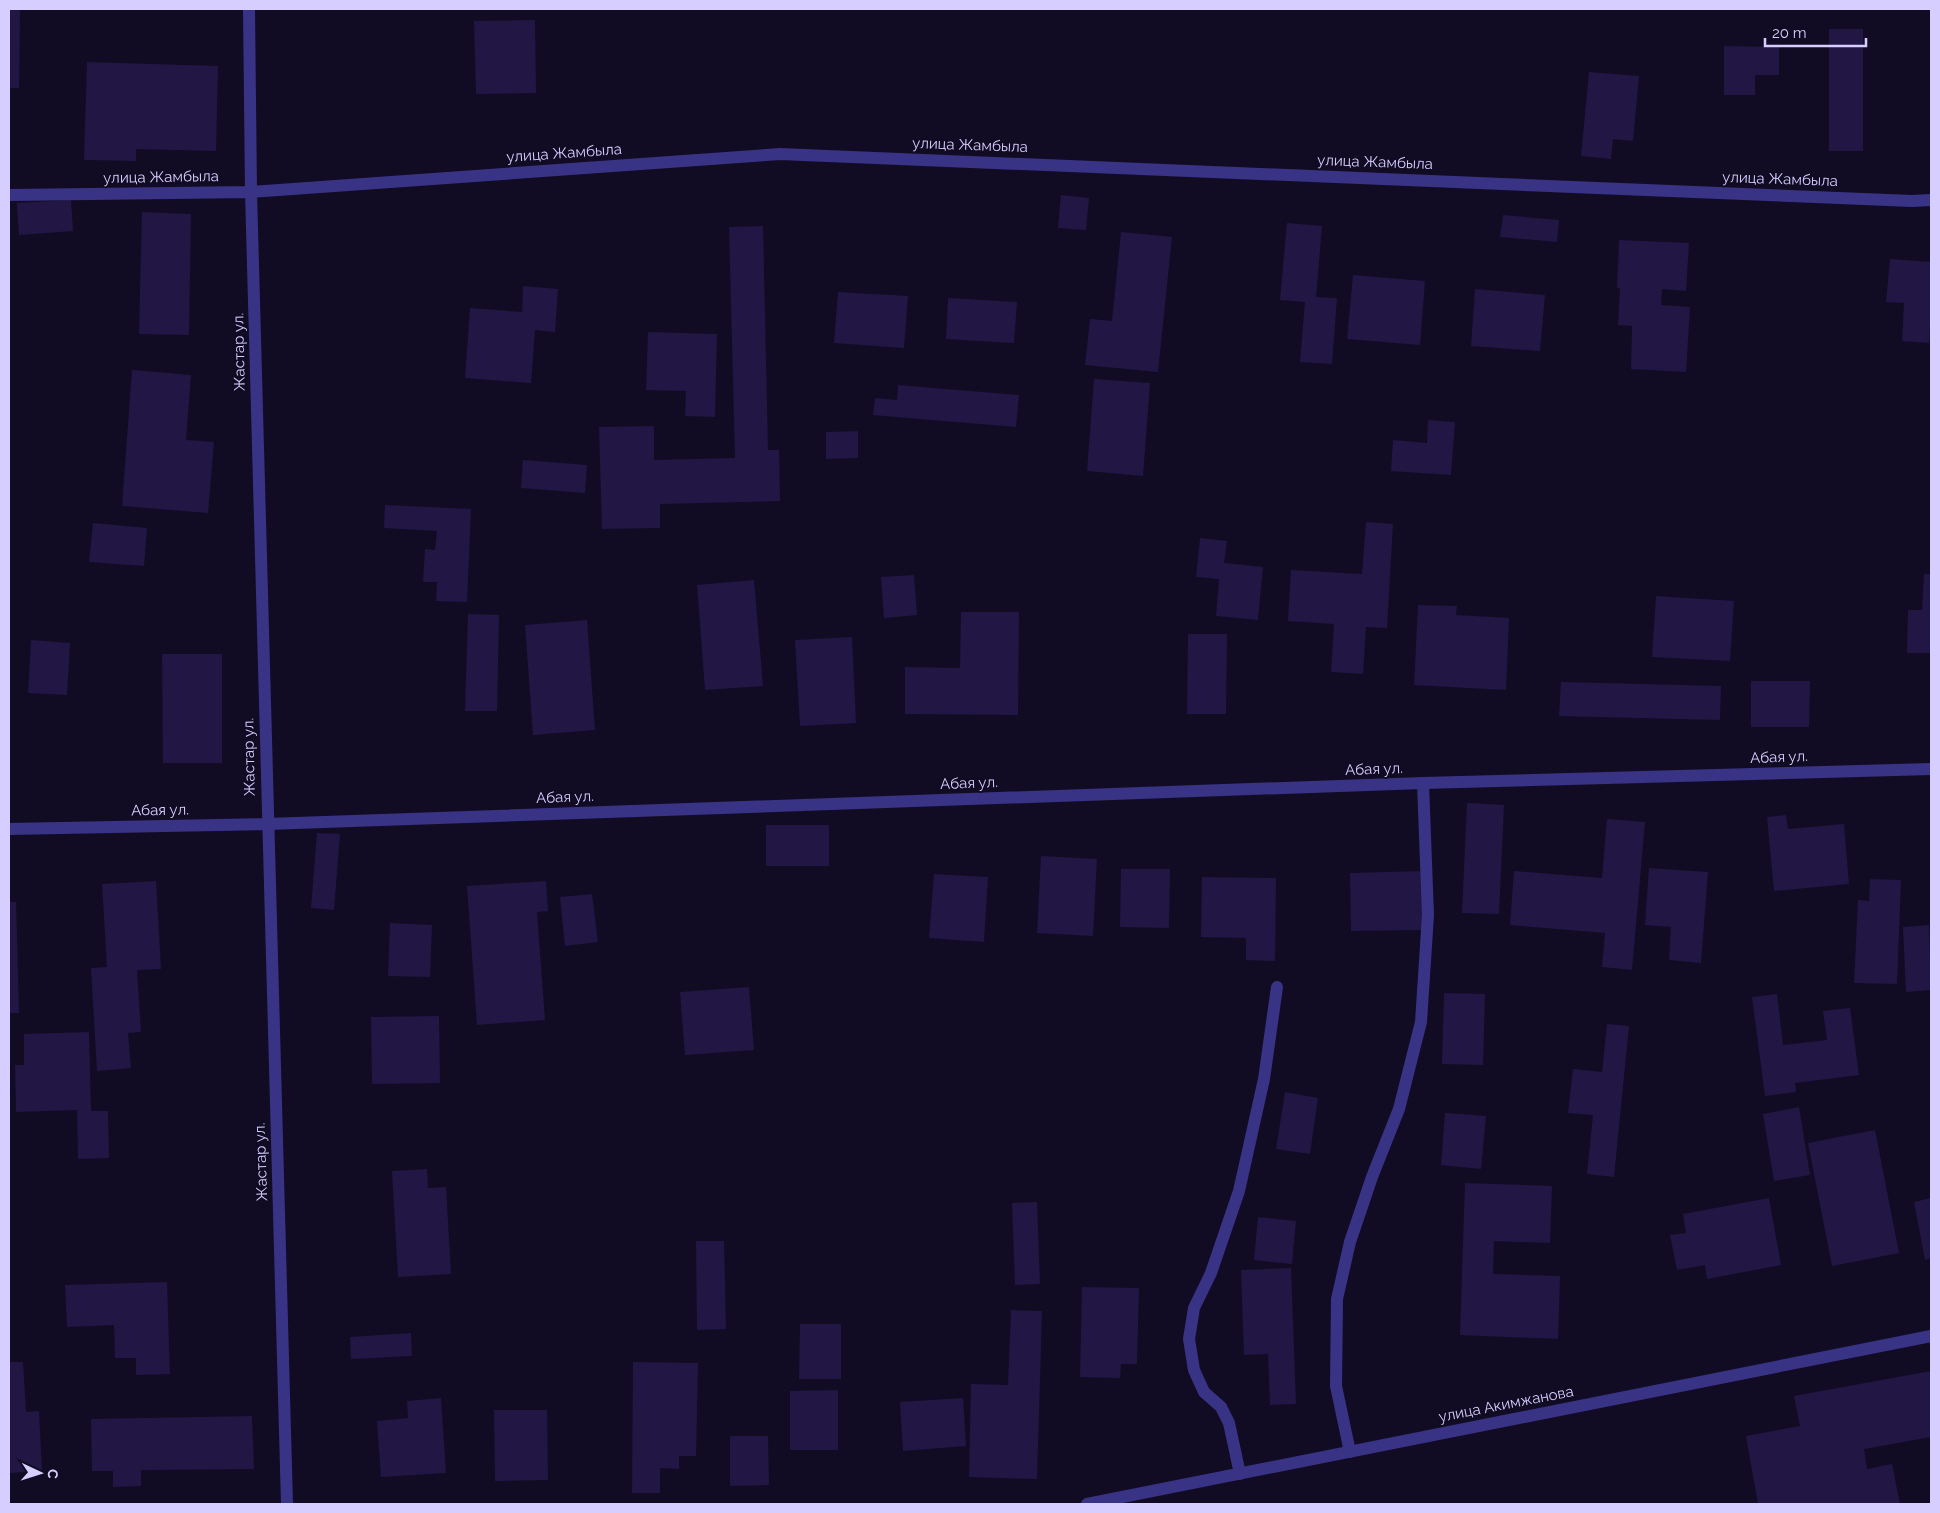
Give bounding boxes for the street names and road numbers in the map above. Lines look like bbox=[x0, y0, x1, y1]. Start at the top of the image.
street label: улица Жамбыла bbox=[912, 134, 1028, 156]
street label: улица Жамбыла bbox=[506, 140, 622, 166]
street label: улица Жамбыла bbox=[1317, 151, 1433, 173]
street label: улица Жамбыла bbox=[103, 167, 219, 187]
street label: улица Жамбыла bbox=[1722, 168, 1838, 190]
street label: Жастар ул. bbox=[229, 313, 249, 391]
street label: Жастар ул. bbox=[239, 718, 259, 796]
street label: Абая ул. bbox=[1750, 747, 1808, 767]
street label: Абая ул. bbox=[1345, 759, 1403, 779]
street label: Абая ул. bbox=[940, 773, 998, 793]
street label: Абая ул. bbox=[536, 787, 594, 807]
street label: Абая ул. bbox=[131, 800, 189, 820]
street label: Жастар ул. bbox=[251, 1122, 271, 1202]
street label: улица Акимжанова bbox=[1437, 1382, 1575, 1426]

